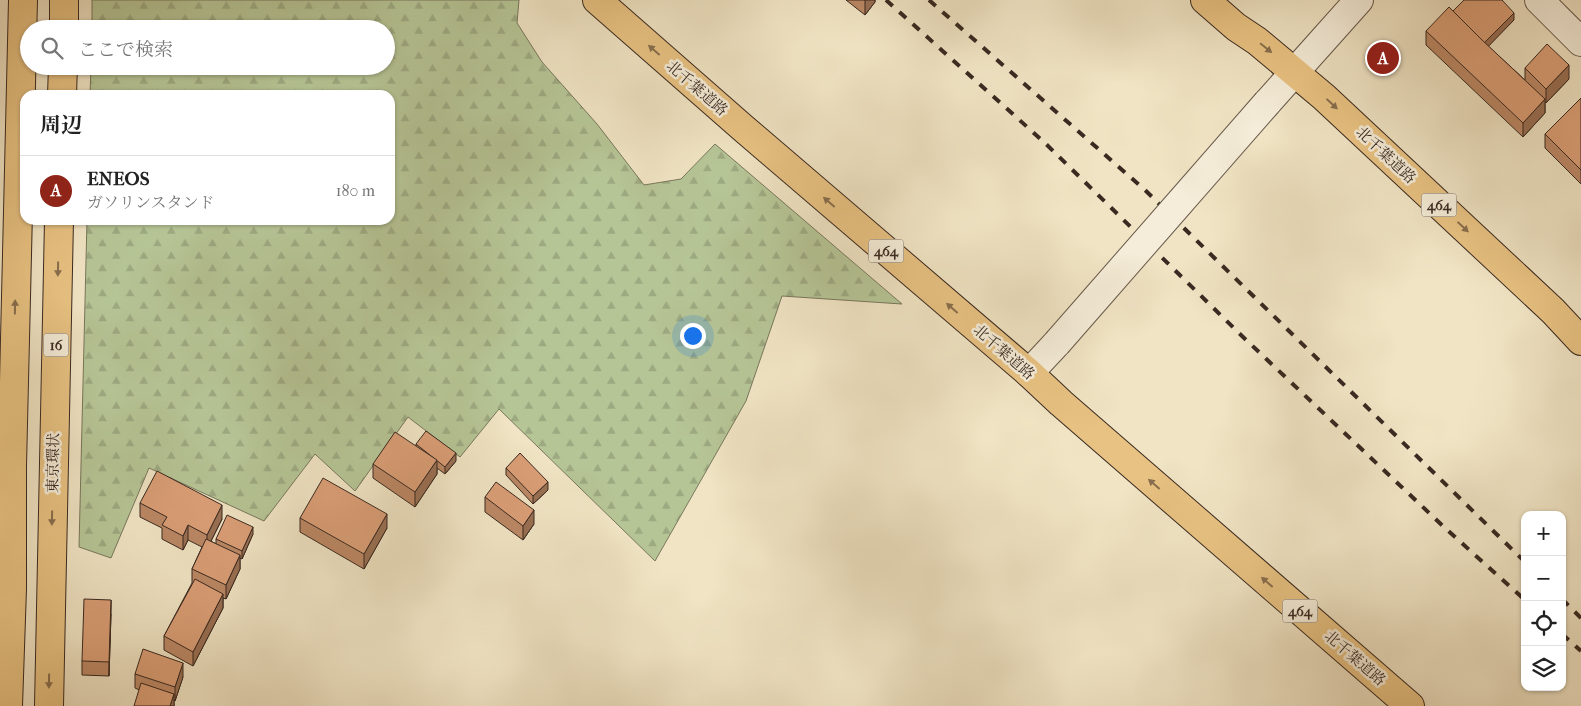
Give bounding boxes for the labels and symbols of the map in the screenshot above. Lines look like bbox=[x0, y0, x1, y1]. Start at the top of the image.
pin: A bbox=[1367, 39, 1399, 77]
one-way arrow bbox=[1259, 43, 1272, 54]
one-way arrow bbox=[648, 44, 660, 56]
street label: 北千葉道路 bbox=[663, 57, 731, 119]
one-way arrow bbox=[1325, 98, 1337, 110]
street label: 北千葉道路 bbox=[1352, 123, 1420, 187]
road number: 464 bbox=[1422, 194, 1456, 216]
one-way arrow bbox=[823, 196, 835, 208]
one-way arrow bbox=[1456, 221, 1468, 233]
road number: 464 bbox=[868, 240, 904, 262]
one-way arrow bbox=[53, 261, 61, 277]
one-way arrow bbox=[12, 299, 20, 315]
one-way arrow bbox=[946, 302, 959, 313]
street label: 北千葉道路 bbox=[970, 321, 1038, 383]
your location bbox=[680, 323, 706, 349]
road number: 16 bbox=[44, 334, 68, 356]
street label: 東京環状 bbox=[43, 433, 63, 493]
one-way arrow bbox=[1148, 478, 1160, 490]
one-way arrow bbox=[48, 511, 56, 527]
one-way arrow bbox=[1261, 577, 1274, 588]
road number: 464 bbox=[1282, 600, 1318, 622]
street label: 北千葉道路 bbox=[1321, 627, 1389, 689]
one-way arrow bbox=[45, 673, 53, 689]

